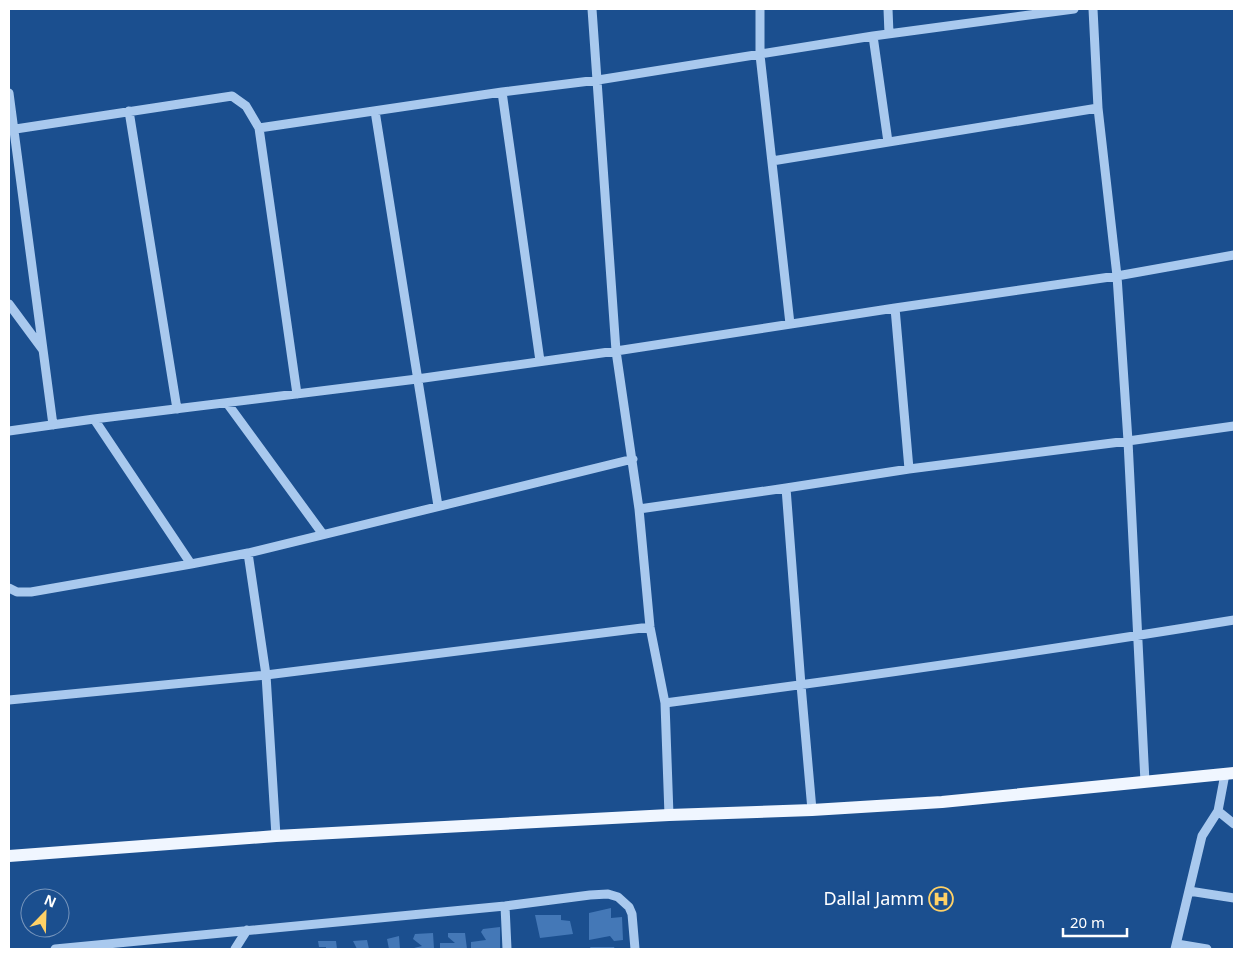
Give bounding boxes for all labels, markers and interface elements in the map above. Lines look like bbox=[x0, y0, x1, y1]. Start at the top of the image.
place label: Dallal Jamm bbox=[823, 886, 924, 910]
hospital icon: Dallal Jamm bbox=[928, 886, 954, 912]
north arrow bbox=[20, 888, 70, 938]
text: N bbox=[41, 890, 59, 912]
scale bar bbox=[1063, 906, 1127, 938]
text: 20 m bbox=[1070, 912, 1105, 932]

